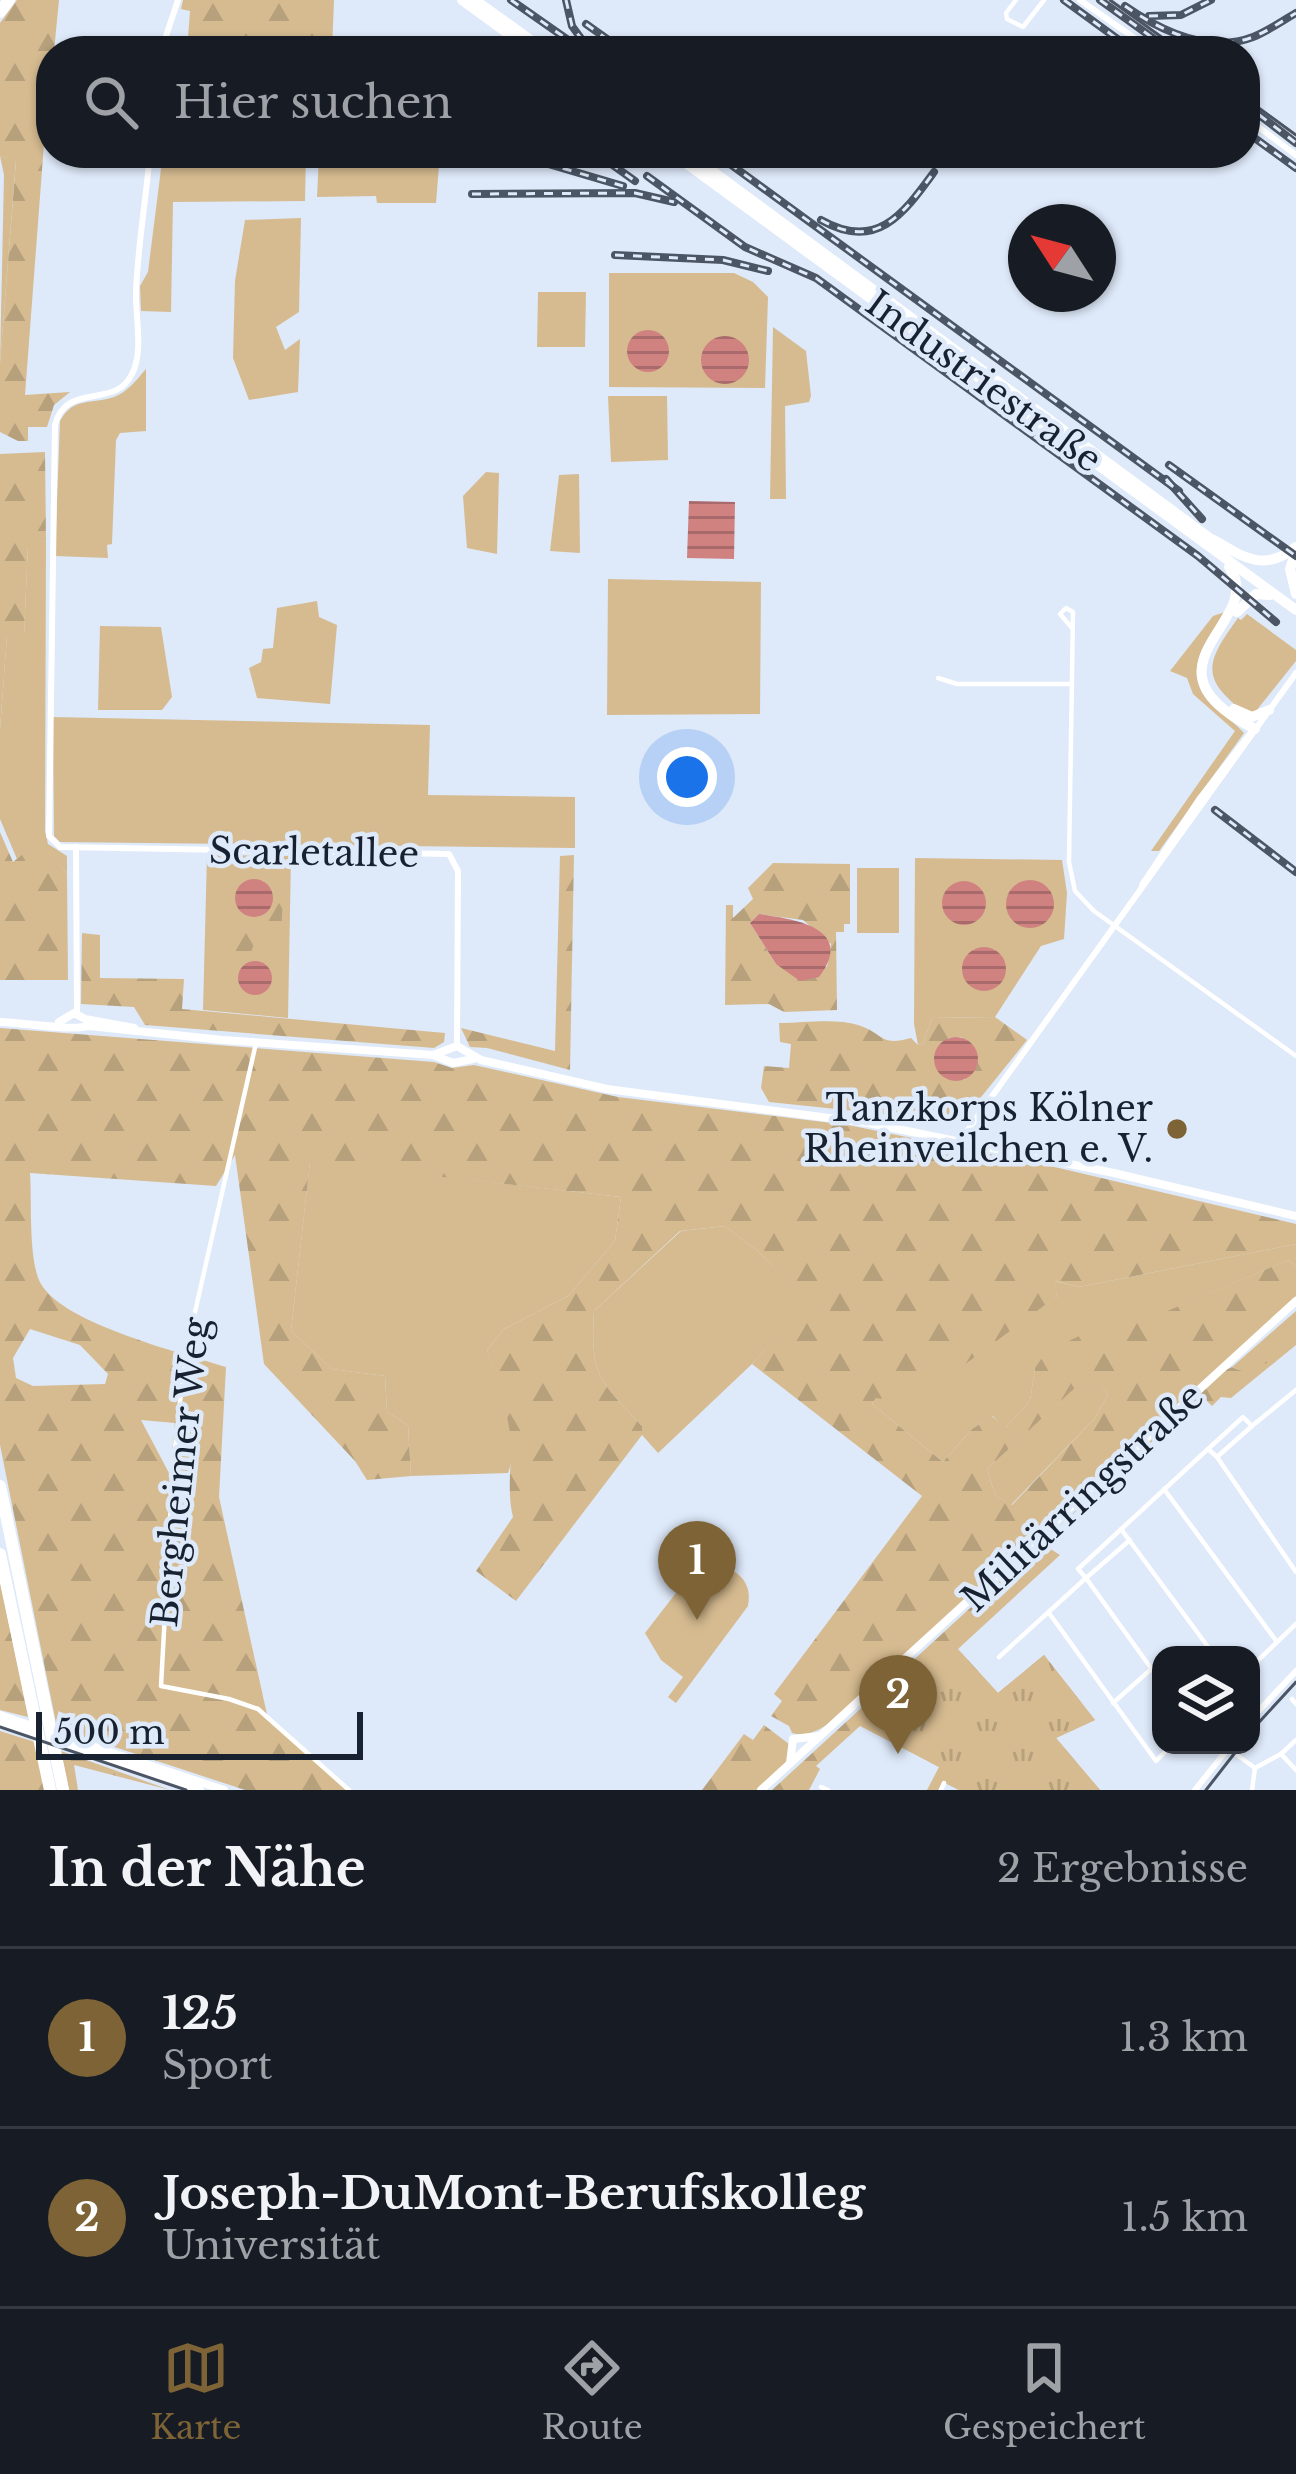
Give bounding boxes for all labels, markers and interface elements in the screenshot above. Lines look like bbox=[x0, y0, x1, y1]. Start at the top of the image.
search box bbox=[36, 36, 1260, 168]
icon: search bbox=[78, 69, 144, 135]
text: Hier suchen bbox=[174, 74, 452, 130]
north arrow bbox=[1008, 204, 1116, 312]
street label: Industriestraße bbox=[857, 281, 1110, 482]
your location bbox=[657, 747, 717, 807]
street label: Scarletallee bbox=[209, 828, 419, 877]
place label: Tanzkorps Kölner Rheinveilchen e. V. bbox=[803, 1086, 1153, 1172]
marker: Tanzkorps Kölner Rheinveilchen e. V. bbox=[1164, 1116, 1190, 1142]
street label: Bergheimer Weg bbox=[142, 1315, 219, 1629]
street label: Militärringstraße bbox=[952, 1374, 1213, 1621]
pin: 1 bbox=[658, 1521, 736, 1620]
map controls bbox=[1152, 1646, 1260, 1754]
button: layers bbox=[1152, 1646, 1260, 1754]
pin: 2 bbox=[859, 1655, 937, 1754]
scale bar bbox=[36, 1706, 363, 1759]
text: 500 m bbox=[54, 1712, 165, 1753]
text: In der Nähe bbox=[48, 1837, 366, 1900]
text: 2 Ergebnisse bbox=[997, 1844, 1248, 1893]
text: 125 bbox=[162, 1985, 238, 2041]
text: 1 bbox=[78, 2013, 96, 2062]
text: 1.3 km bbox=[1119, 2013, 1248, 2062]
text: Sport bbox=[162, 2041, 272, 2090]
text: Joseph-DuMont-Berufskolleg bbox=[162, 2165, 865, 2221]
text: 2 bbox=[74, 2193, 100, 2242]
text: 1.5 km bbox=[1121, 2193, 1248, 2242]
text: Universität bbox=[162, 2221, 380, 2270]
tab: Karte bbox=[150, 2335, 241, 2448]
tab: Route bbox=[542, 2335, 643, 2448]
tab: Gespeichert bbox=[943, 2335, 1146, 2448]

